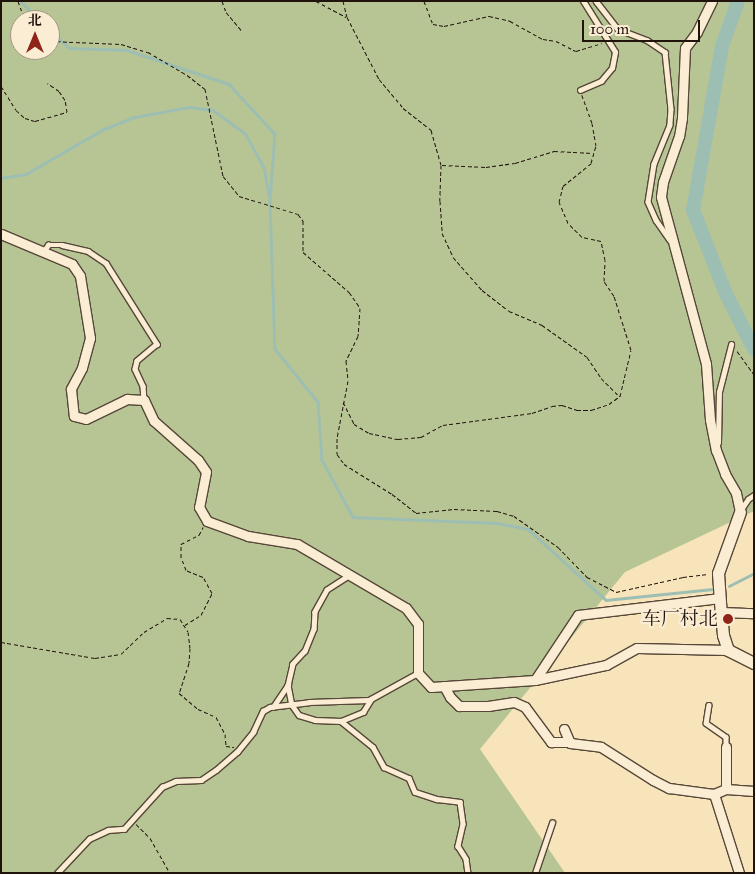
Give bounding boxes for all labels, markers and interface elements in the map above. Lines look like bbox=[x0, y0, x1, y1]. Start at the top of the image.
north arrow bbox=[10, 10, 60, 60]
scale bar bbox=[585, 10, 702, 42]
text: 北 bbox=[28, 12, 42, 29]
text: 100 m bbox=[590, 20, 629, 38]
place label: 车厂村北 bbox=[642, 608, 718, 630]
marker: 车厂村北 bbox=[722, 613, 734, 625]

